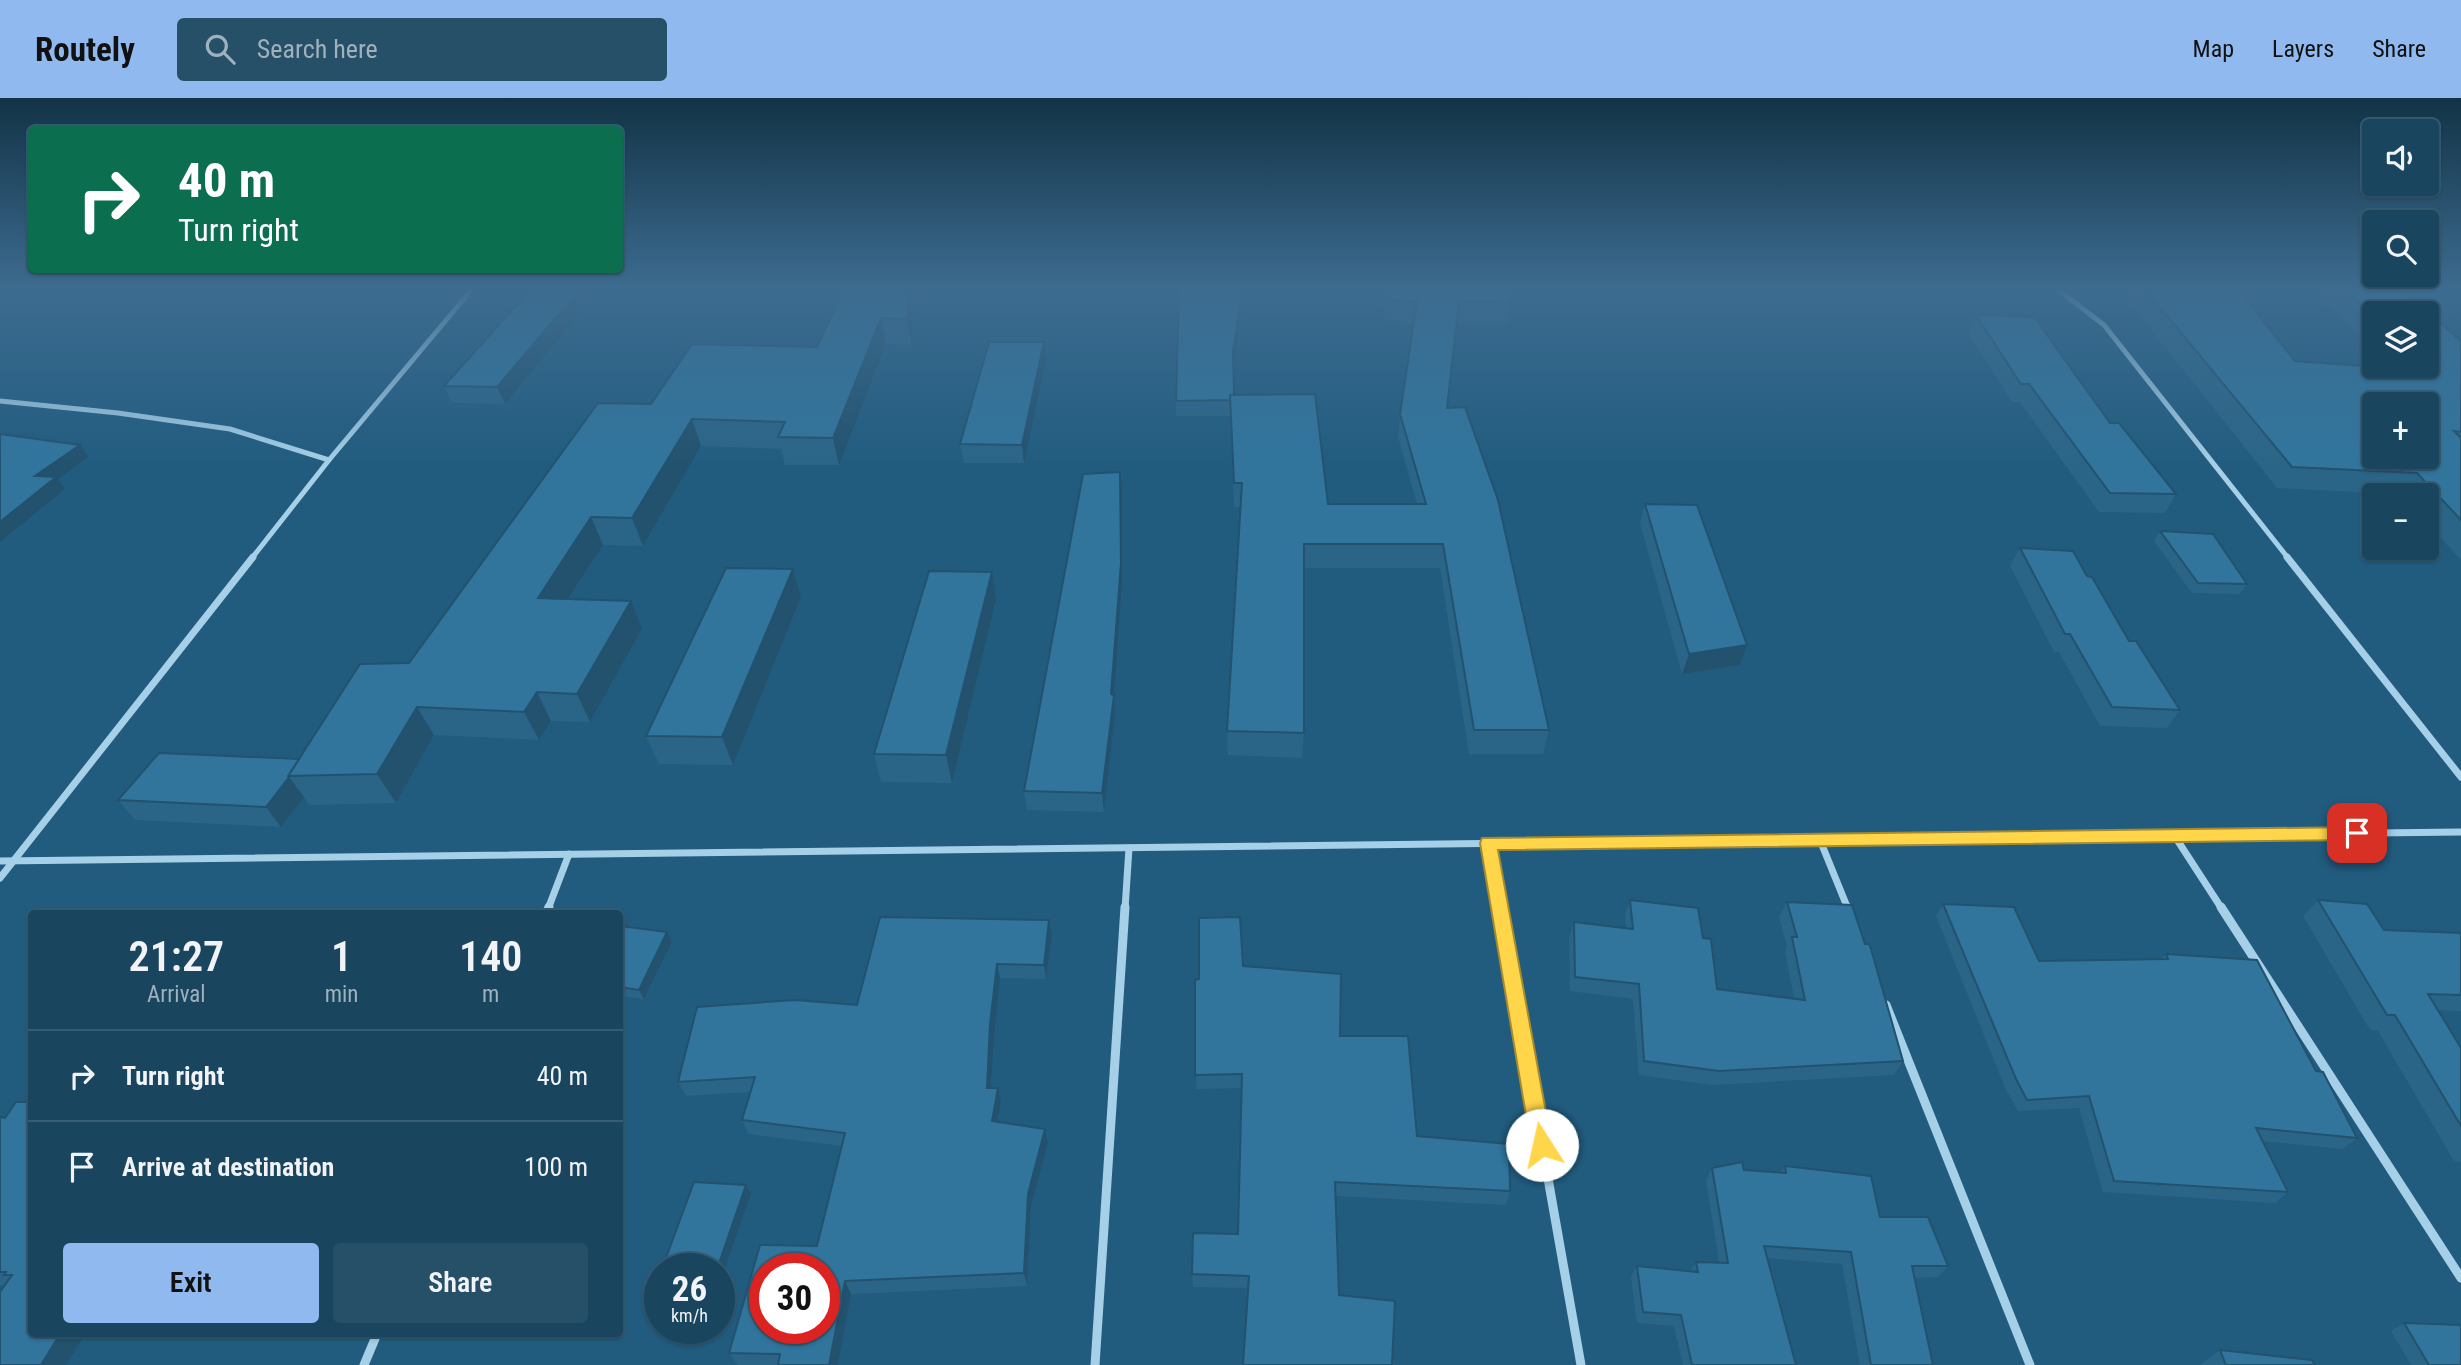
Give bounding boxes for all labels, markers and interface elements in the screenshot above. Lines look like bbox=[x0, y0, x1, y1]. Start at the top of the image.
search box bbox=[177, 18, 667, 81]
text: Routely bbox=[35, 30, 135, 69]
icon: search bbox=[201, 30, 239, 68]
text: Search here bbox=[257, 34, 378, 64]
text: Map bbox=[2193, 35, 2234, 63]
text: Layers bbox=[2272, 35, 2334, 63]
text: Share bbox=[2372, 35, 2426, 63]
map controls bbox=[2362, 119, 2439, 560]
button: sound bbox=[2362, 119, 2439, 196]
text: 40 m bbox=[178, 152, 275, 209]
icon: right bbox=[63, 154, 154, 245]
button: search bbox=[2362, 210, 2439, 287]
text: Turn right bbox=[178, 211, 299, 249]
button: layers bbox=[2362, 301, 2439, 378]
button: + bbox=[2362, 392, 2439, 469]
button: − bbox=[2362, 483, 2439, 560]
pin bbox=[2327, 803, 2387, 863]
icon: arrive bbox=[2338, 814, 2376, 852]
text: 21:27 bbox=[129, 932, 224, 981]
text: 1 bbox=[331, 932, 352, 981]
text: 140 bbox=[459, 932, 522, 981]
text: Arrival bbox=[147, 981, 206, 1008]
text: min bbox=[325, 981, 358, 1008]
text: m bbox=[482, 981, 499, 1008]
icon: right bbox=[63, 1057, 101, 1095]
text: Turn right bbox=[122, 1061, 224, 1091]
text: 40 m bbox=[537, 1061, 588, 1091]
position arrow bbox=[1505, 1108, 1579, 1182]
icon: arrive bbox=[63, 1148, 101, 1186]
text: Arrive at destination bbox=[122, 1152, 334, 1182]
text: 100 m bbox=[524, 1152, 588, 1182]
button: Exit bbox=[63, 1243, 319, 1323]
button: Share bbox=[333, 1243, 588, 1323]
speed limit sign: 30 bbox=[749, 1253, 840, 1344]
text: 26 bbox=[672, 1269, 707, 1310]
text: km/h bbox=[671, 1305, 708, 1326]

